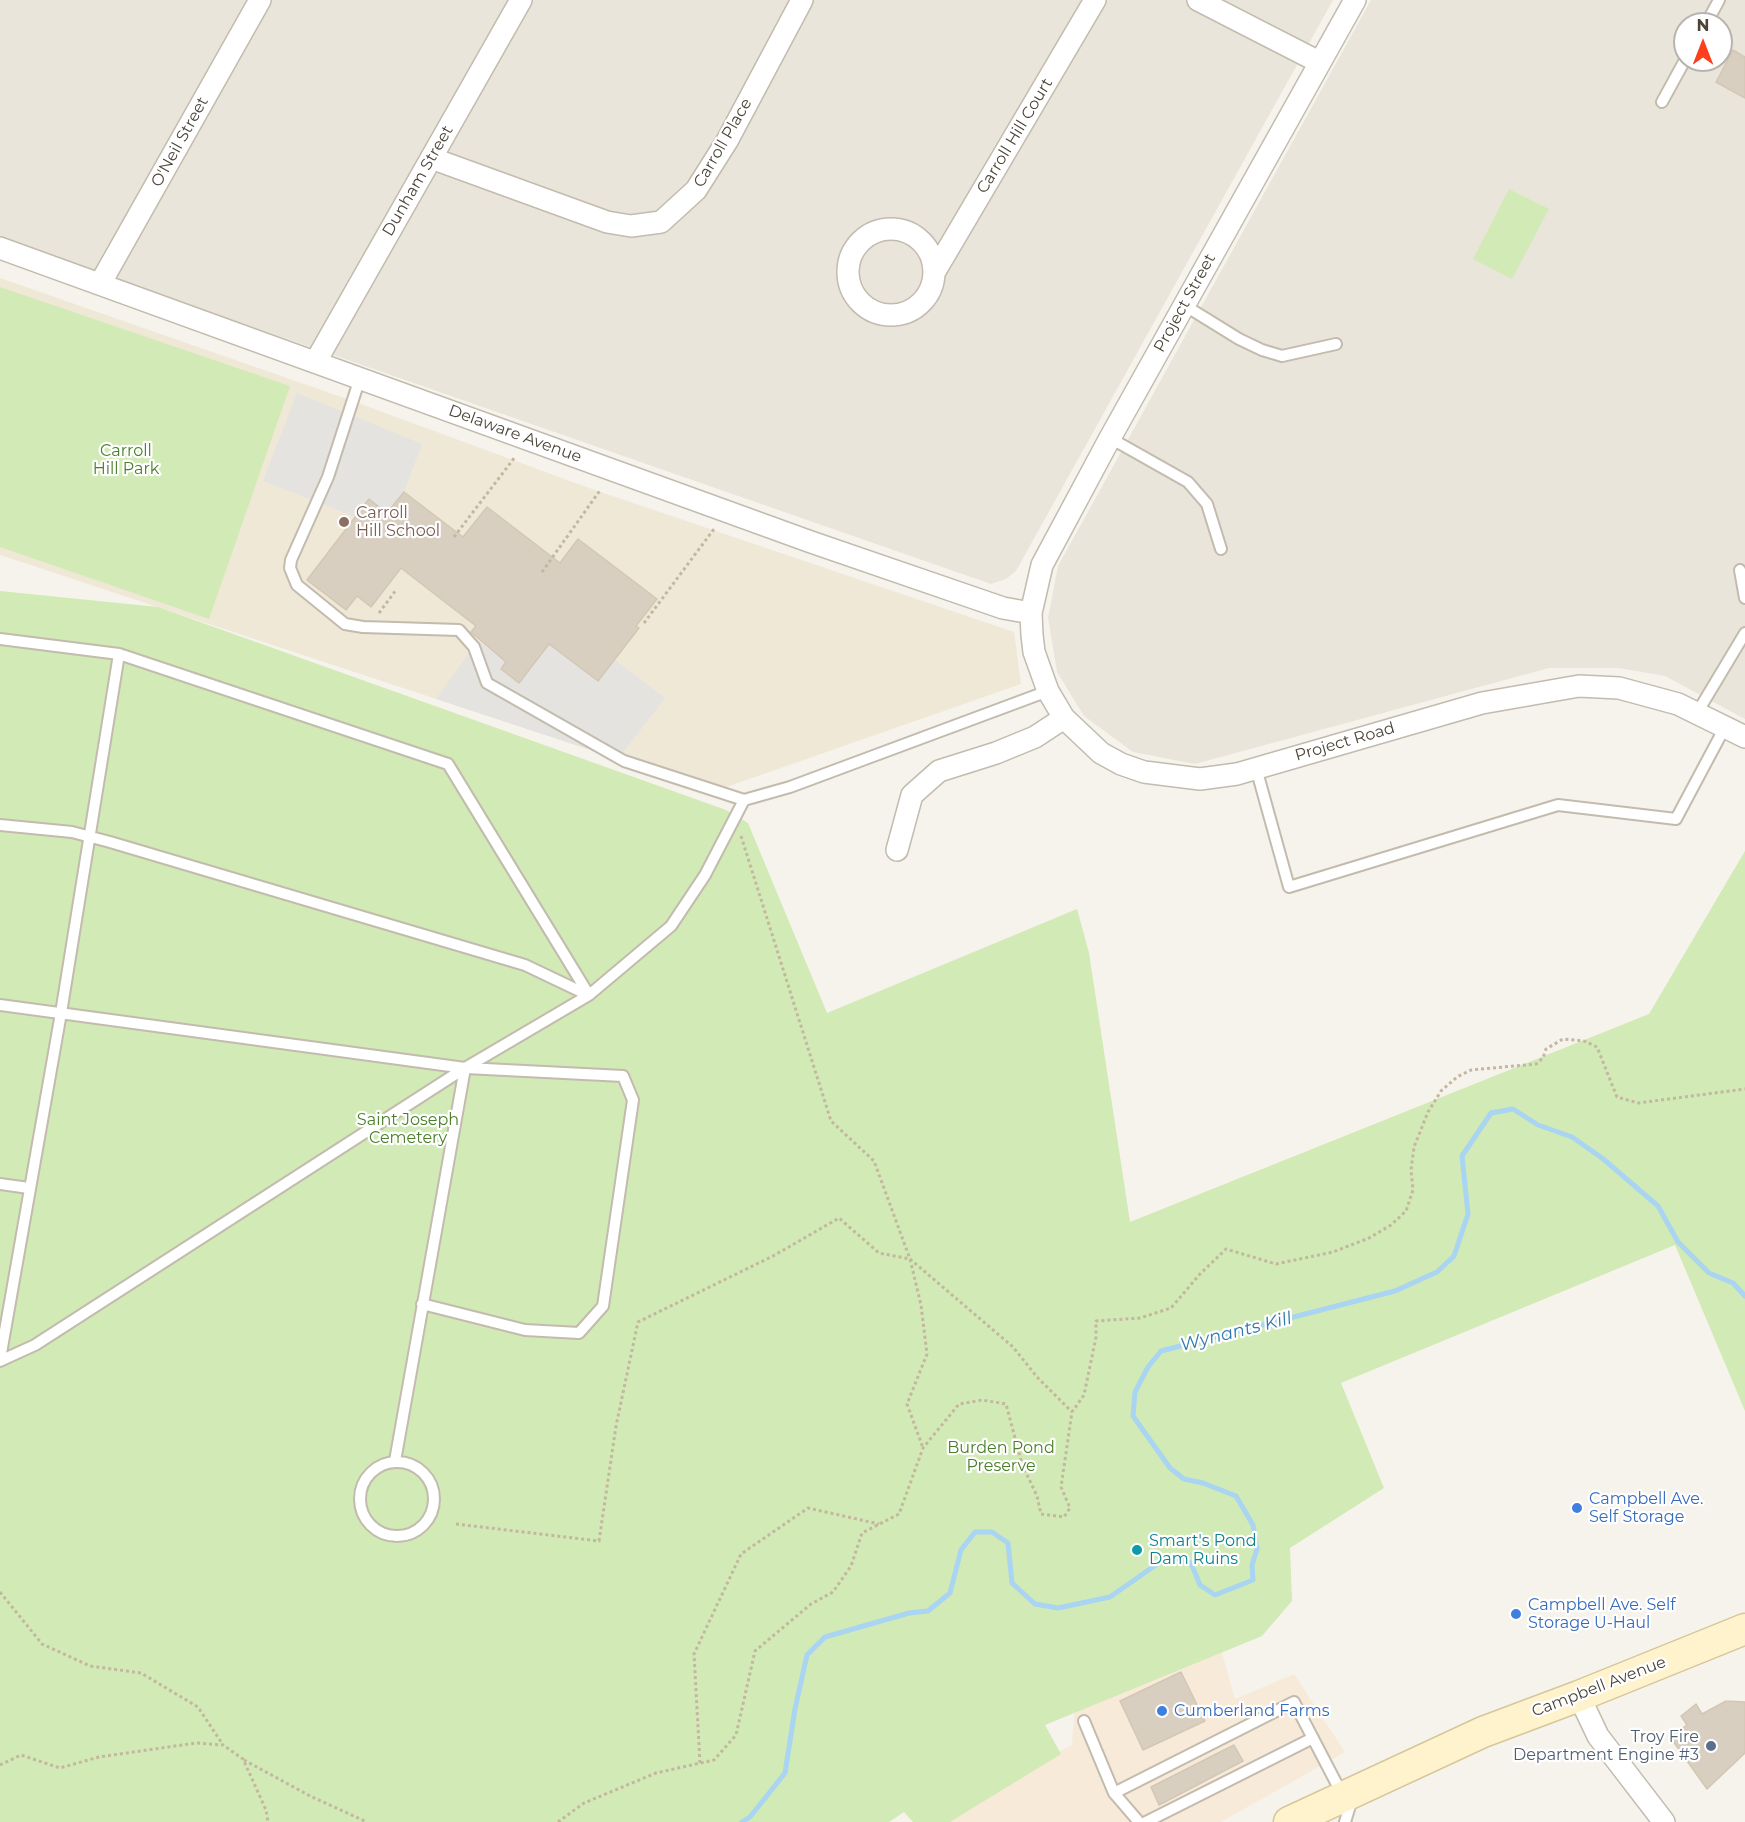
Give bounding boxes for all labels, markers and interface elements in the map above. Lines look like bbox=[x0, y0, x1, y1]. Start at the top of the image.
north arrow bbox=[1673, 12, 1733, 72]
text: N bbox=[1697, 16, 1709, 35]
street label: Carroll Hill Court bbox=[973, 75, 1057, 197]
street label: O'Neil Street bbox=[147, 94, 213, 190]
street label: Carroll Place bbox=[690, 95, 756, 191]
street label: Dunham Street bbox=[379, 122, 457, 240]
street label: Project Street bbox=[1150, 250, 1220, 356]
street label: Delaware Avenue bbox=[446, 401, 584, 467]
park label: Carroll Hill Park bbox=[93, 441, 159, 479]
place label: Carroll Hill School bbox=[356, 503, 440, 541]
marker: Carroll Hill School bbox=[337, 515, 351, 529]
street label: Project Road bbox=[1293, 719, 1397, 765]
park label: Saint Joseph Cemetery bbox=[357, 1110, 459, 1148]
water label: Wynants Kill bbox=[1178, 1308, 1294, 1356]
park label: Burden Pond Preserve bbox=[947, 1438, 1055, 1476]
place label: Campbell Ave. Self Storage bbox=[1589, 1489, 1703, 1527]
marker: Campbell Ave. Self Storage bbox=[1570, 1501, 1584, 1515]
place label: Smart's Pond Dam Ruins bbox=[1149, 1531, 1257, 1569]
marker: Smart's Pond Dam Ruins bbox=[1130, 1543, 1144, 1557]
place label: Campbell Ave. Self Storage U-Haul bbox=[1528, 1595, 1676, 1633]
marker: Campbell Ave. Self Storage U-Haul bbox=[1509, 1607, 1523, 1621]
street label: Campbell Avenue bbox=[1529, 1653, 1669, 1721]
place label: Cumberland Farms bbox=[1174, 1701, 1330, 1721]
marker: Cumberland Farms bbox=[1155, 1704, 1169, 1718]
place label: Troy Fire Department Engine #3 bbox=[1513, 1727, 1699, 1765]
marker: Troy Fire Department Engine #3 bbox=[1704, 1739, 1718, 1753]

